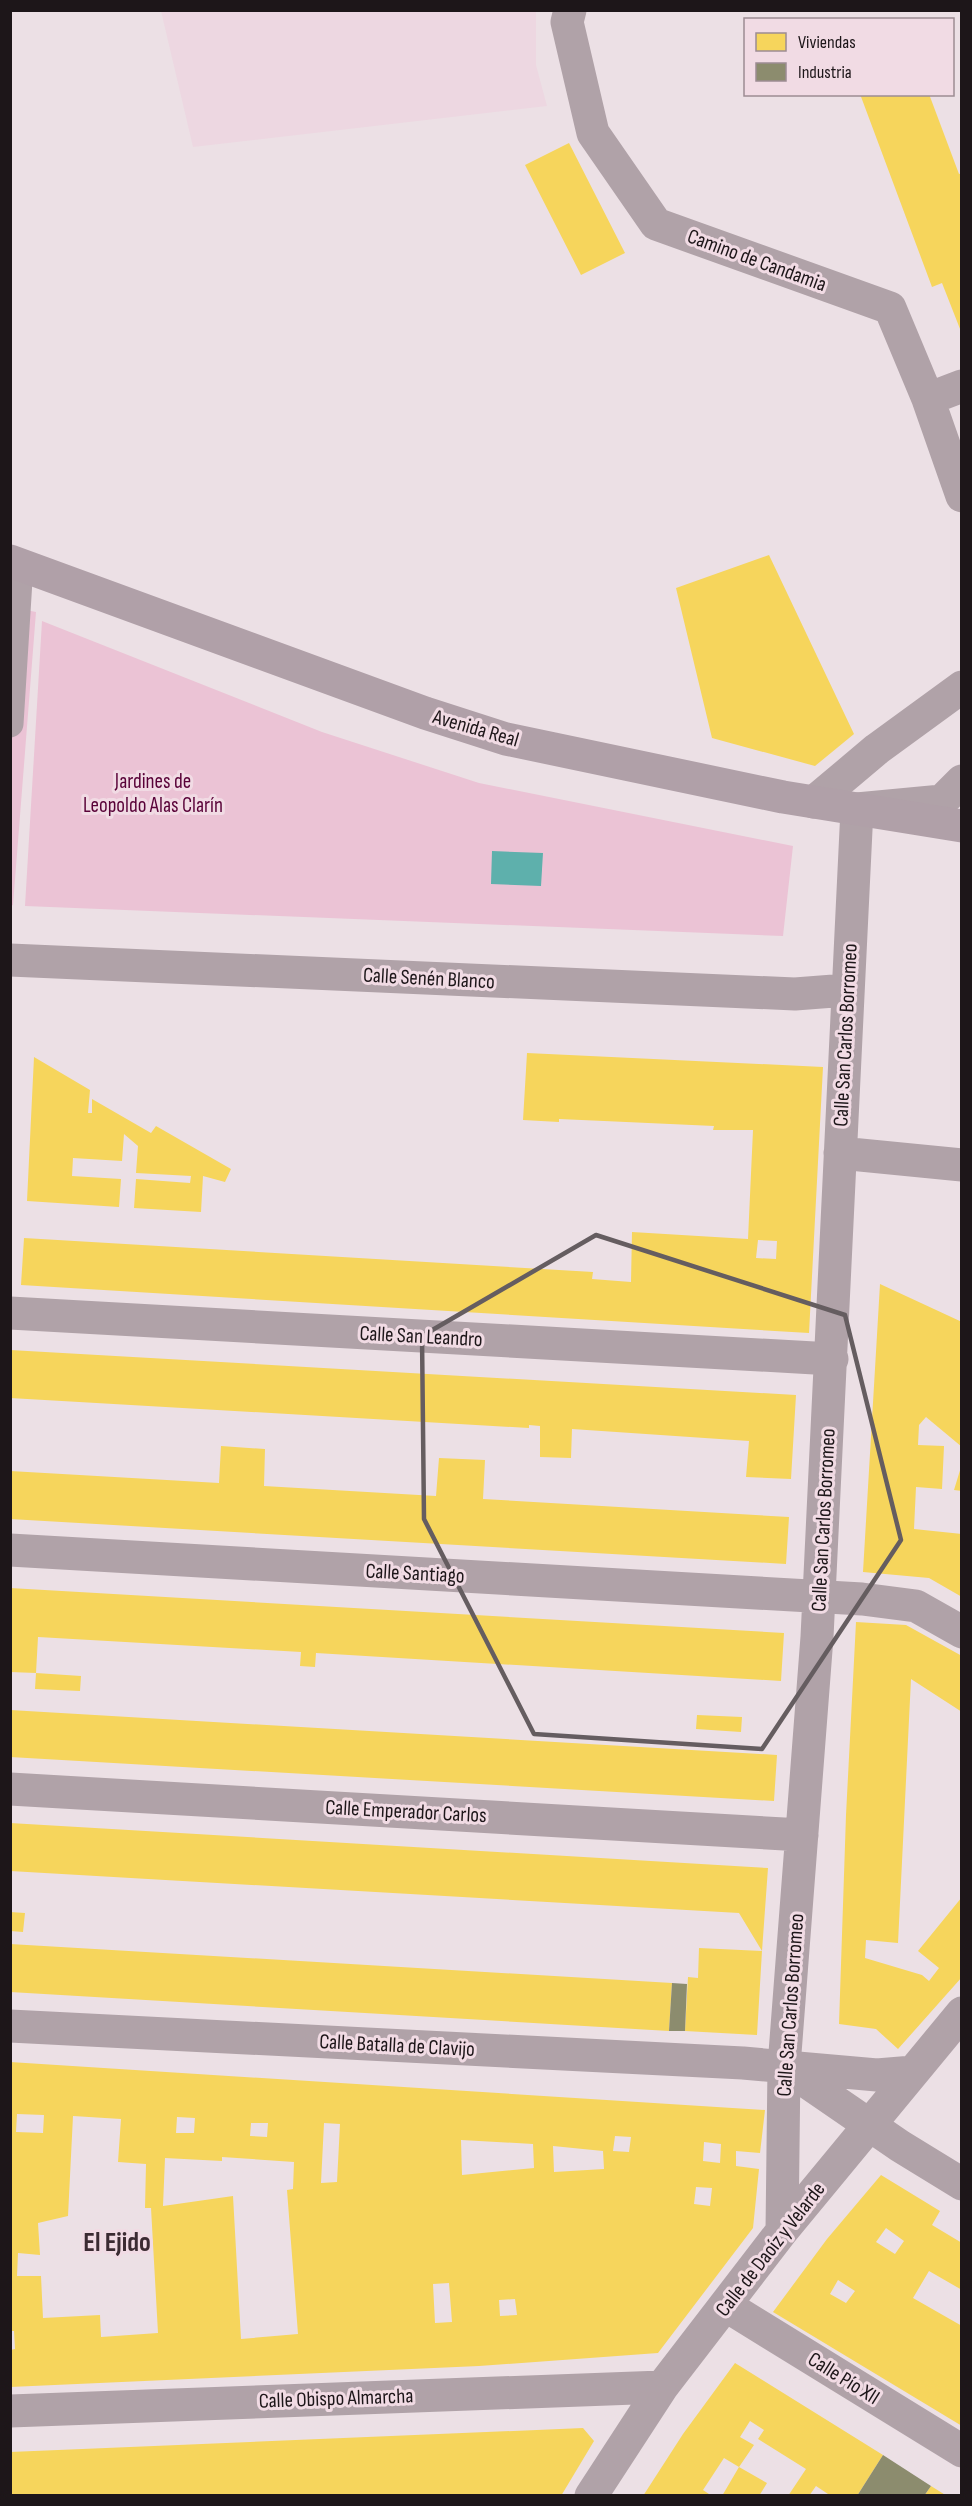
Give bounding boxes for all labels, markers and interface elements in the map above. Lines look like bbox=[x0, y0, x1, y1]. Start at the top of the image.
legend bbox=[744, 18, 954, 96]
text: Viviendas bbox=[798, 32, 856, 53]
text: Industria bbox=[798, 62, 852, 83]
street label: Camino de Candamia bbox=[684, 224, 830, 297]
street label: Avenida Real bbox=[429, 704, 522, 753]
park label: Jardines de Leopoldo Alas Clarín bbox=[83, 769, 223, 818]
street label: Calle San Carlos Borromeo bbox=[828, 943, 863, 1127]
street label: Calle Senén Blanco bbox=[362, 963, 496, 994]
street label: Calle San Leandro bbox=[359, 1321, 483, 1352]
street label: Calle San Carlos Borromeo bbox=[806, 1428, 841, 1612]
street label: Calle Santiago bbox=[365, 1558, 465, 1589]
street label: Calle Emperador Carlos bbox=[325, 1795, 487, 1828]
street label: Calle San Carlos Borromeo bbox=[772, 1913, 809, 2097]
street label: Calle Batalla de Clavijo bbox=[319, 2029, 475, 2062]
street label: Calle de Daoíz y Velarde bbox=[710, 2177, 831, 2321]
district label: El Ejido bbox=[83, 2227, 151, 2259]
street label: Calle Pío XII bbox=[803, 2347, 884, 2410]
street label: Calle Obispo Almarcha bbox=[258, 2383, 414, 2414]

